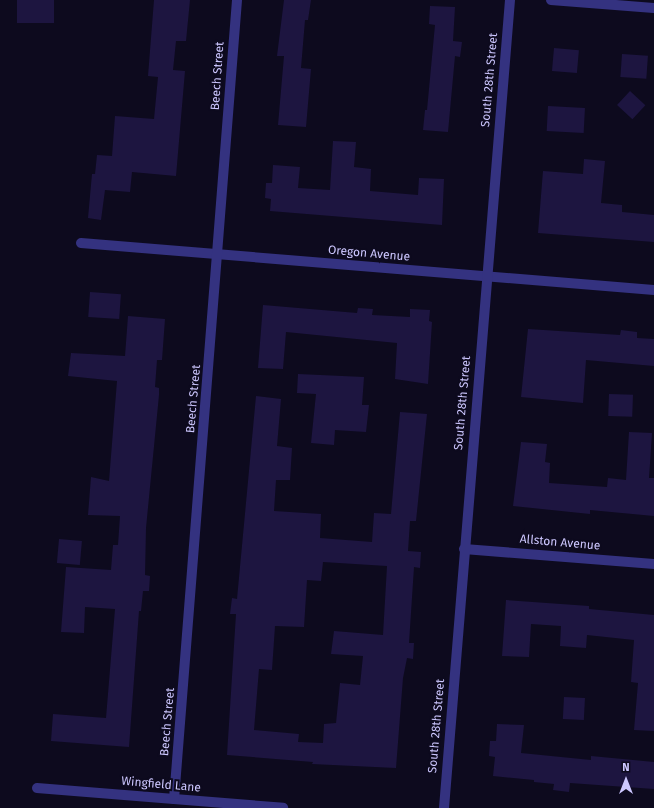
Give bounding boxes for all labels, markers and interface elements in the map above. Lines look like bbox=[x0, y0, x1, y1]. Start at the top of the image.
street label: South 28th Street bbox=[479, 32, 501, 128]
street label: Beech Street bbox=[208, 41, 228, 111]
street label: Oregon Avenue bbox=[327, 243, 411, 265]
street label: South 28th Street bbox=[452, 355, 474, 451]
street label: Beech Street bbox=[184, 364, 204, 434]
street label: Allston Avenue bbox=[519, 532, 601, 554]
street label: South 28th Street bbox=[426, 678, 448, 774]
street label: Beech Street bbox=[158, 687, 178, 757]
north arrow bbox=[606, 760, 646, 800]
text: N bbox=[622, 761, 630, 774]
street label: Wingfield Lane bbox=[121, 774, 201, 796]

